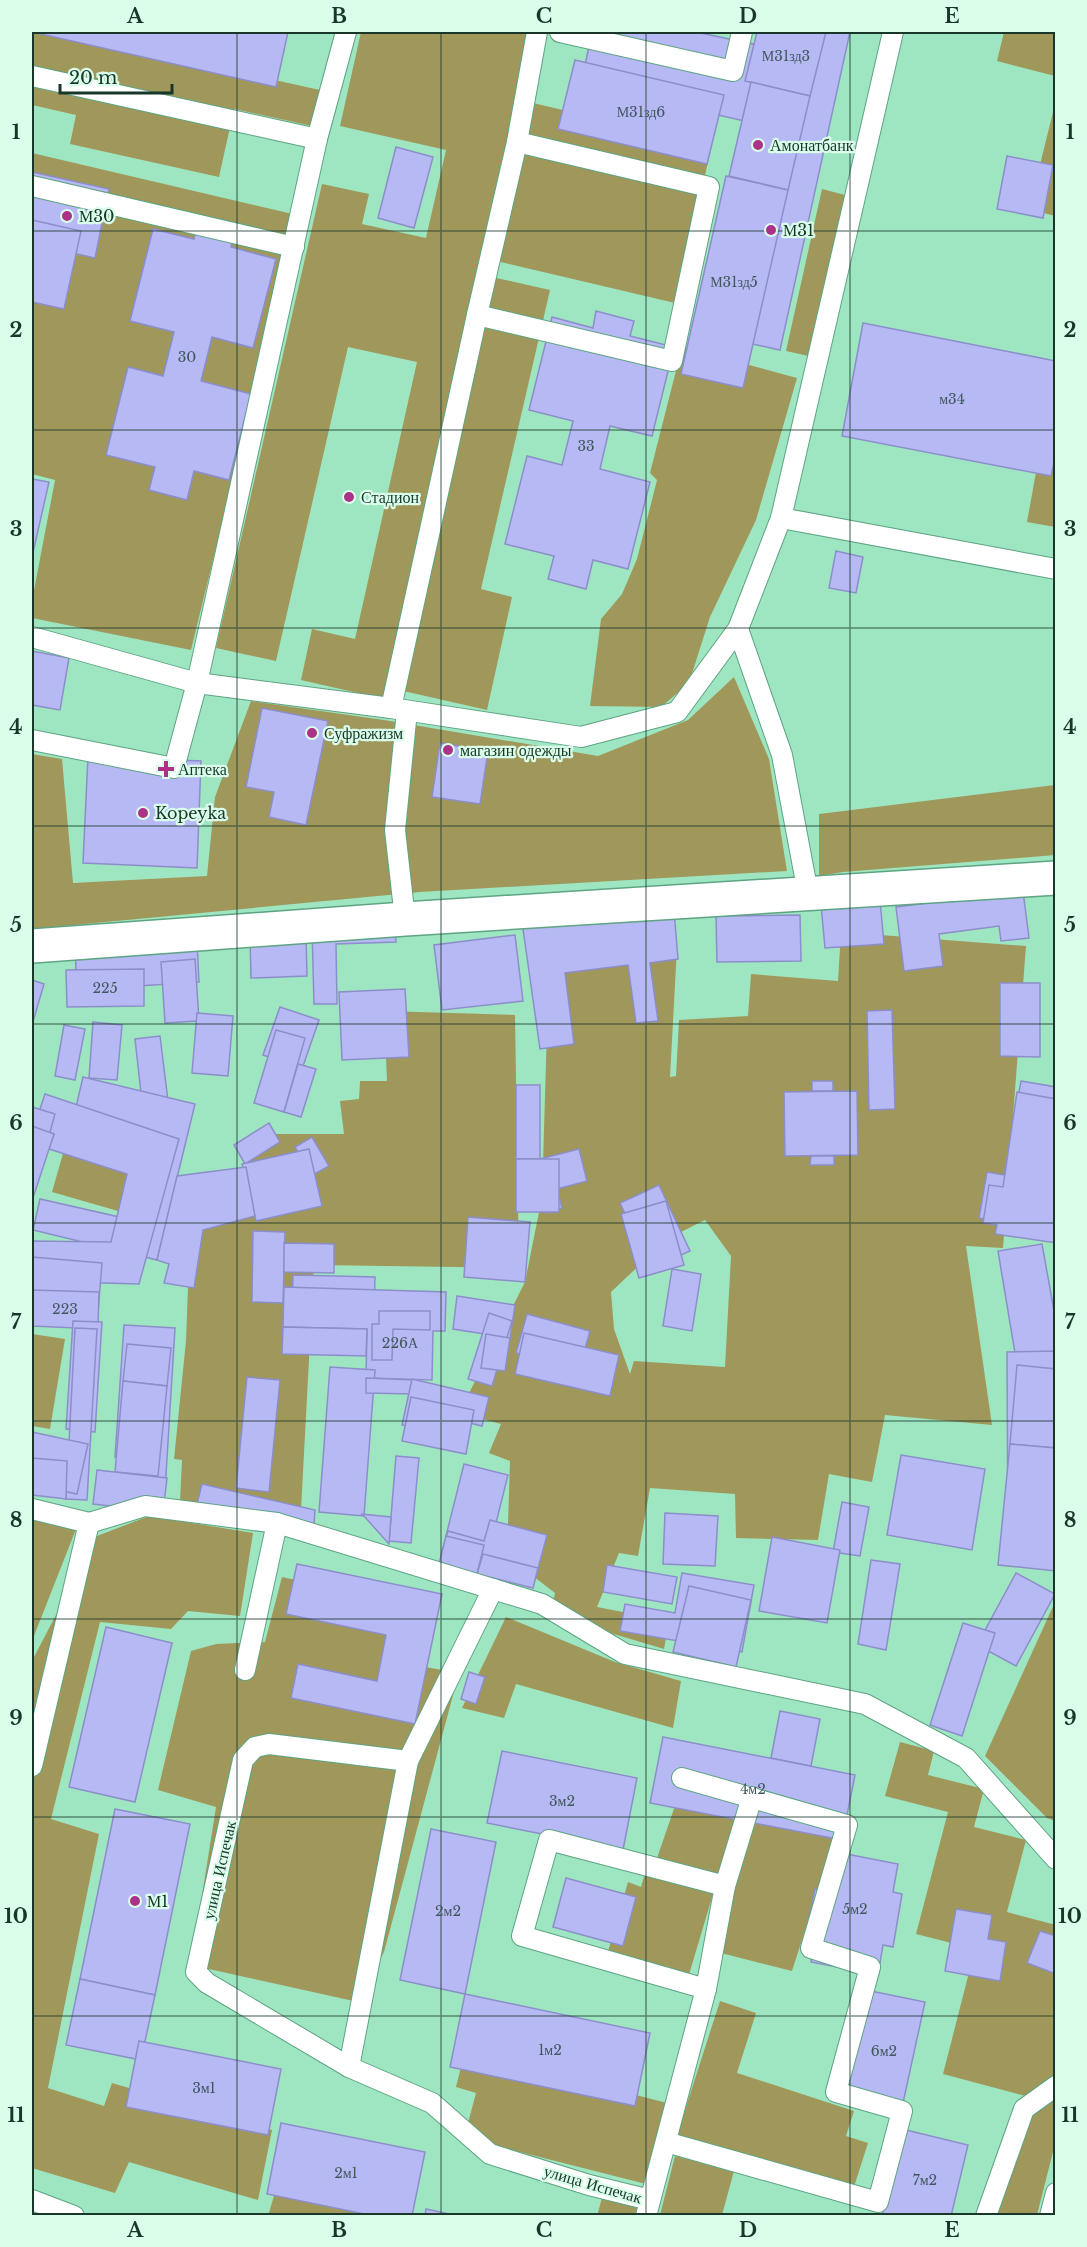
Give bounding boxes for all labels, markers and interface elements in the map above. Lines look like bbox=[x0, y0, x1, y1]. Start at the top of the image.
text: A bbox=[126, 4, 144, 28]
text: B bbox=[331, 4, 347, 28]
text: C bbox=[536, 4, 552, 28]
text: D bbox=[739, 4, 757, 28]
text: E bbox=[944, 4, 960, 28]
house number: М31зд3 bbox=[762, 47, 810, 65]
scale bar bbox=[60, 57, 172, 95]
text: 20 m bbox=[69, 67, 117, 89]
house number: М31зд6 bbox=[617, 103, 665, 121]
text: 1 bbox=[12, 120, 21, 144]
text: 1 bbox=[1066, 120, 1075, 144]
place label: Амонатбанк bbox=[770, 135, 854, 155]
marker: Амонатбанк bbox=[751, 138, 765, 152]
place label: М30 bbox=[79, 206, 115, 226]
marker: М30 bbox=[60, 209, 74, 223]
place label: М31 bbox=[783, 220, 814, 240]
marker: М31 bbox=[764, 223, 778, 237]
house number: М31зд5 bbox=[710, 273, 758, 291]
text: 2 bbox=[9, 318, 23, 342]
text: 2 bbox=[1063, 318, 1077, 342]
house number: 30 bbox=[178, 348, 196, 366]
house number: м34 bbox=[939, 390, 965, 408]
house number: 33 bbox=[577, 437, 595, 455]
place label: Стадион bbox=[361, 487, 419, 507]
marker: Стадион bbox=[342, 490, 356, 504]
text: 3 bbox=[10, 517, 22, 541]
text: 3 bbox=[1064, 517, 1076, 541]
text: 4 bbox=[9, 715, 23, 739]
text: 4 bbox=[1063, 715, 1077, 739]
place label: Суфражизм bbox=[324, 723, 403, 743]
marker: Суфражизм bbox=[305, 726, 319, 740]
place label: магазин одежды bbox=[460, 740, 572, 760]
marker: магазин одежды bbox=[441, 743, 455, 757]
place label: Аптека bbox=[178, 759, 227, 779]
marker: Аптека bbox=[159, 762, 173, 776]
place label: Kopeyka bbox=[155, 803, 226, 823]
marker: Kopeyka bbox=[136, 806, 150, 820]
text: 5 bbox=[10, 913, 22, 937]
text: 5 bbox=[1064, 913, 1076, 937]
house number: 225 bbox=[92, 979, 118, 997]
text: 6 bbox=[9, 1111, 23, 1135]
text: 6 bbox=[1063, 1111, 1077, 1135]
house number: 223 bbox=[52, 1300, 78, 1318]
text: 7 bbox=[11, 1310, 22, 1334]
text: 7 bbox=[1065, 1310, 1076, 1334]
house number: 226А bbox=[382, 1334, 419, 1352]
text: 8 bbox=[10, 1508, 22, 1532]
text: 8 bbox=[1064, 1508, 1076, 1532]
text: 9 bbox=[9, 1706, 23, 1730]
text: 9 bbox=[1063, 1706, 1077, 1730]
house number: 4м2 bbox=[740, 1780, 766, 1798]
house number: 3м2 bbox=[549, 1792, 575, 1810]
street label: улица Испечак bbox=[198, 1818, 240, 1921]
place label: М1 bbox=[147, 1891, 168, 1911]
marker: М1 bbox=[128, 1894, 142, 1908]
house number: 5м2 bbox=[842, 1900, 868, 1918]
house number: 2м2 bbox=[435, 1902, 461, 1920]
text: 10 bbox=[4, 1904, 28, 1928]
text: 10 bbox=[1058, 1904, 1082, 1928]
house number: 1м2 bbox=[538, 2041, 562, 2059]
house number: 6м2 bbox=[871, 2042, 897, 2060]
house number: 3м1 bbox=[192, 2079, 216, 2097]
text: 11 bbox=[7, 2103, 25, 2127]
text: 11 bbox=[1061, 2103, 1079, 2127]
street label: улица Испечак bbox=[542, 2160, 644, 2208]
house number: 2м1 bbox=[334, 2164, 358, 2182]
house number: 7м2 bbox=[913, 2171, 937, 2189]
text: A bbox=[126, 2218, 144, 2242]
text: B bbox=[331, 2218, 347, 2242]
text: C bbox=[536, 2218, 552, 2242]
text: D bbox=[739, 2218, 757, 2242]
text: E bbox=[944, 2218, 960, 2242]

